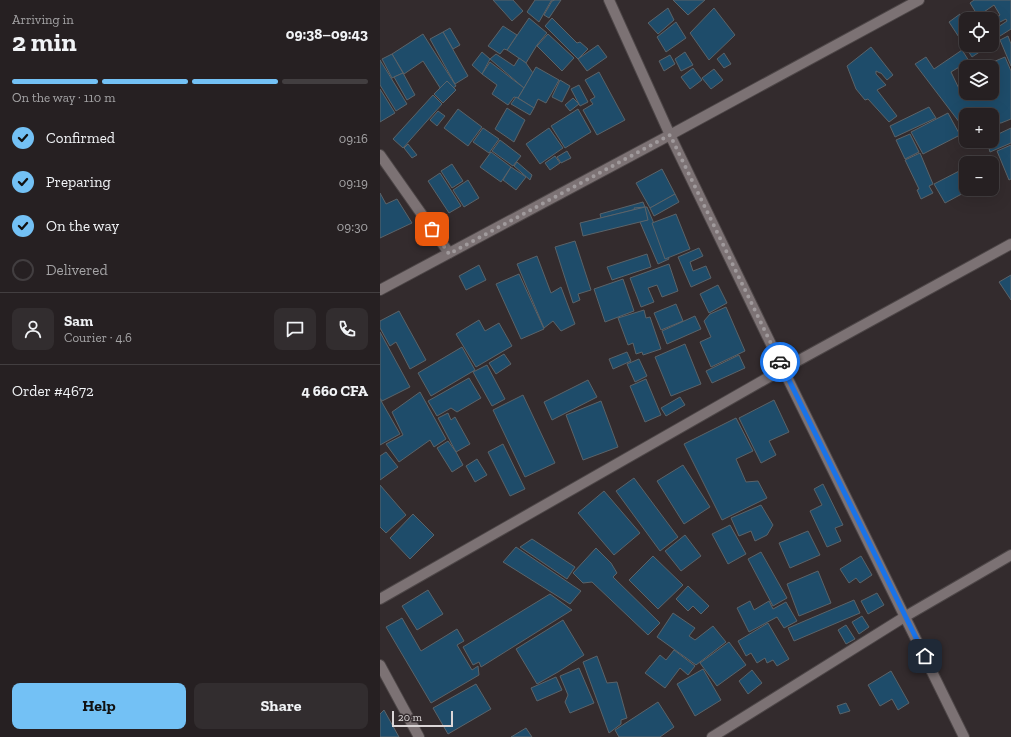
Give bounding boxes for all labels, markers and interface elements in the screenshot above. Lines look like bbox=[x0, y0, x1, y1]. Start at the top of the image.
text: Arriving in bbox=[12, 12, 74, 27]
map controls bbox=[959, 12, 999, 196]
button: locate bbox=[959, 12, 999, 52]
text: 09:38–09:43 bbox=[286, 25, 368, 43]
text: 2 min bbox=[12, 26, 77, 58]
button: layers bbox=[959, 60, 999, 100]
text: On the way · 110 m bbox=[12, 90, 115, 105]
button: + bbox=[959, 108, 999, 148]
icon: check bbox=[12, 127, 34, 149]
text: Confirmed bbox=[46, 129, 115, 147]
text: 09:16 bbox=[339, 131, 368, 146]
button: − bbox=[959, 156, 999, 196]
icon: check bbox=[12, 171, 34, 193]
text: Preparing bbox=[46, 173, 111, 191]
text: 09:19 bbox=[339, 175, 368, 190]
pin bbox=[415, 212, 449, 246]
icon: check bbox=[12, 215, 34, 237]
text: On the way bbox=[46, 217, 119, 235]
icon: bag bbox=[421, 218, 443, 240]
text: 09:30 bbox=[337, 219, 368, 234]
text: Delivered bbox=[46, 261, 108, 279]
button: person bbox=[12, 308, 54, 350]
button: chat bbox=[274, 308, 316, 350]
button: phone bbox=[326, 308, 368, 350]
text: Sam bbox=[64, 312, 93, 330]
text: Courier · 4.6 bbox=[64, 330, 132, 345]
courier bbox=[760, 342, 800, 382]
icon: car bbox=[769, 351, 791, 373]
text: Order #4672 bbox=[12, 382, 94, 400]
text: 4 660 CFA bbox=[302, 382, 368, 400]
pin bbox=[908, 639, 942, 673]
icon: home bbox=[914, 645, 936, 667]
button: Help bbox=[12, 683, 186, 729]
button: Share bbox=[194, 683, 368, 729]
scale bar bbox=[392, 709, 453, 728]
text: 20 m bbox=[398, 711, 422, 724]

